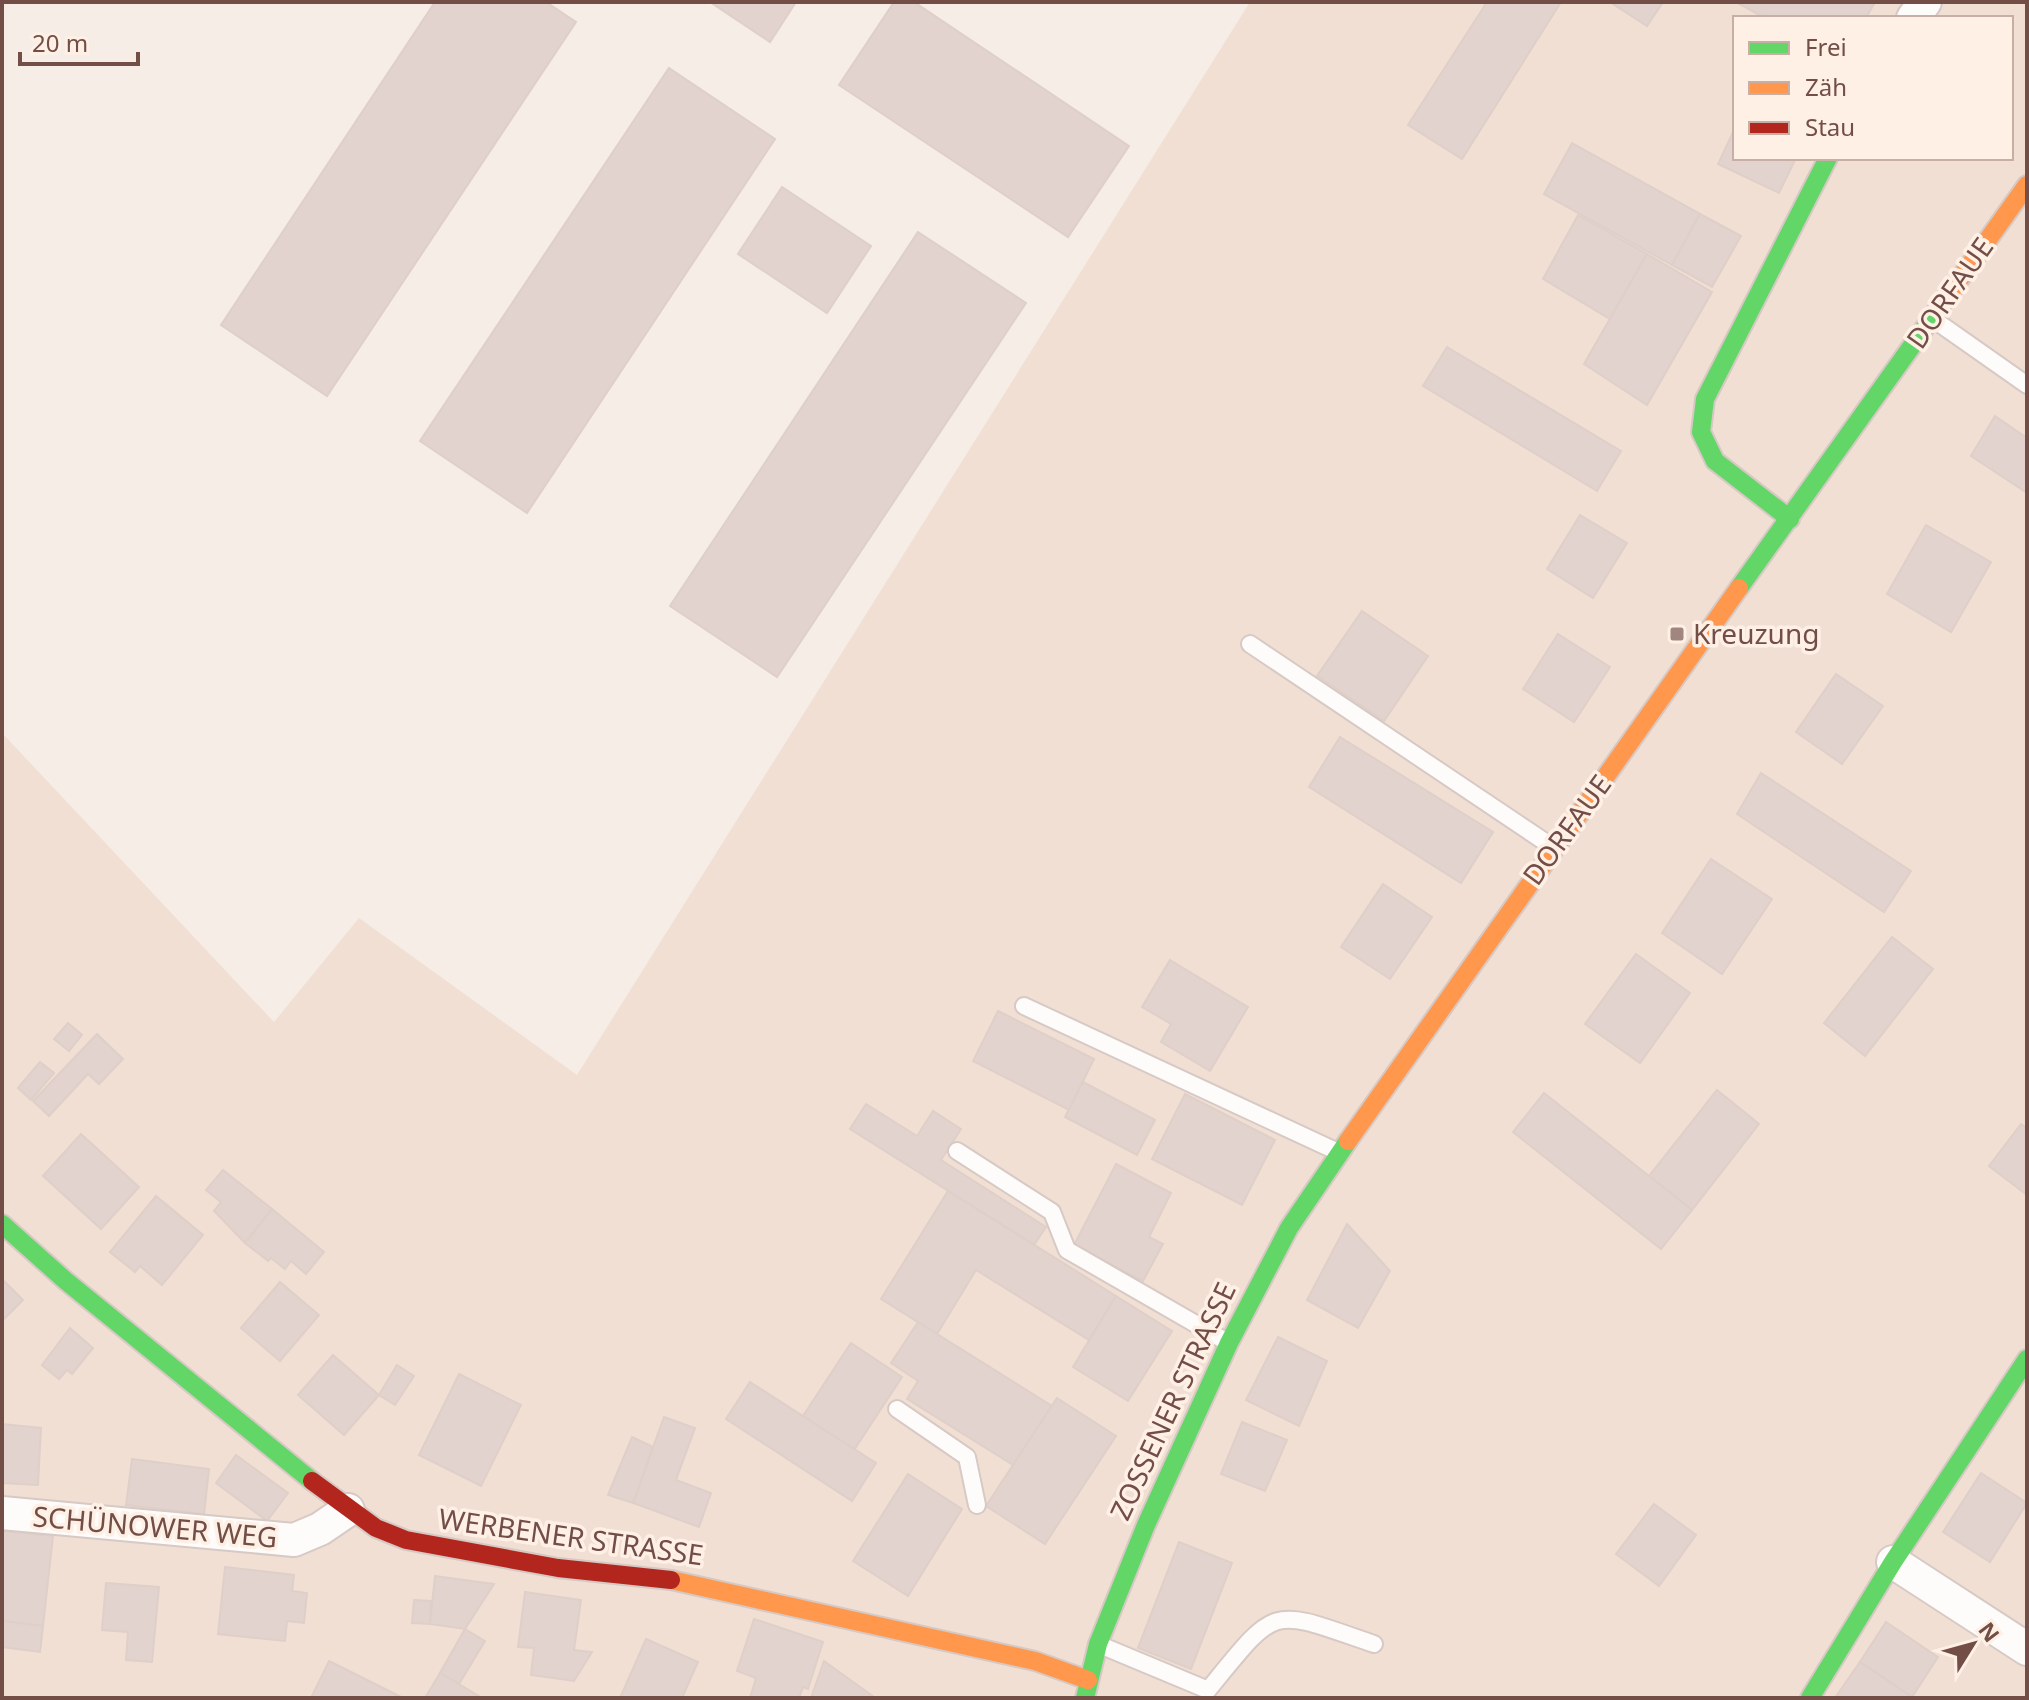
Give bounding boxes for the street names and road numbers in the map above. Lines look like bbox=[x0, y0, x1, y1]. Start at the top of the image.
street label: DORFAUE bbox=[1897, 229, 2001, 356]
street label: DORFAUE bbox=[1513, 767, 1619, 892]
street label: ZOSSENER STRASSE bbox=[1100, 1276, 1244, 1526]
street label: SCHÜNOWER WEG bbox=[31, 1496, 279, 1556]
street label: WERBENER STRASSE bbox=[436, 1499, 706, 1573]

